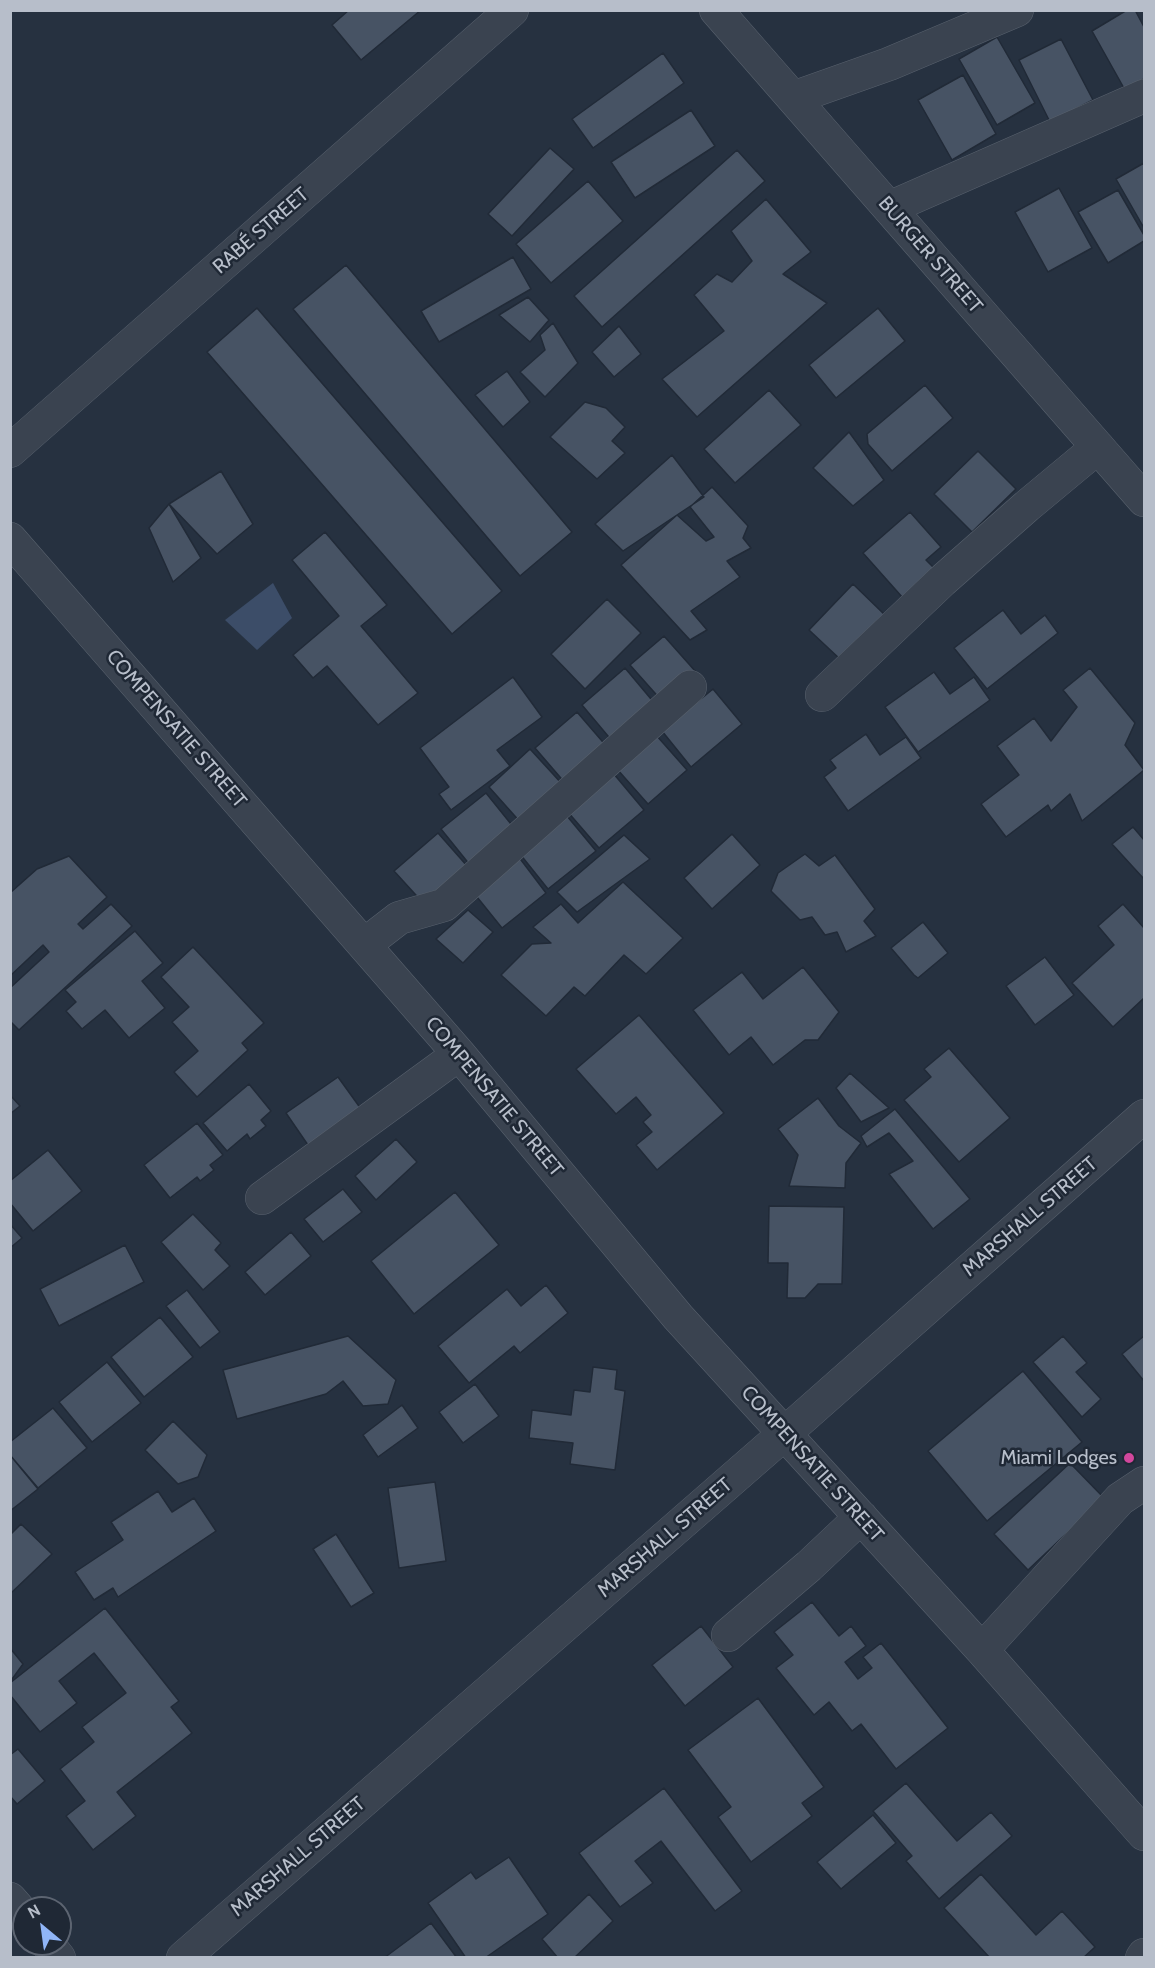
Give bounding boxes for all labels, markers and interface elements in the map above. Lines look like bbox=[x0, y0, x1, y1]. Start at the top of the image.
street label: RABÉ STREET bbox=[208, 183, 314, 279]
street label: BURGER STREET bbox=[873, 192, 987, 318]
street label: COMPENSATIE STREET bbox=[101, 645, 251, 813]
street label: COMPENSATIE STREET bbox=[420, 1012, 568, 1182]
street label: MARSHALL STREET bbox=[958, 1152, 1102, 1282]
street label: COMPENSATIE STREET bbox=[736, 1381, 888, 1547]
place label: Miami Lodges bbox=[1000, 1446, 1117, 1470]
marker: Miami Lodges bbox=[1122, 1451, 1136, 1465]
street label: MARSHALL STREET bbox=[593, 1473, 737, 1603]
street label: MARSHALL STREET bbox=[226, 1792, 370, 1922]
north arrow bbox=[12, 1896, 72, 1956]
text: N bbox=[24, 1901, 44, 1923]

